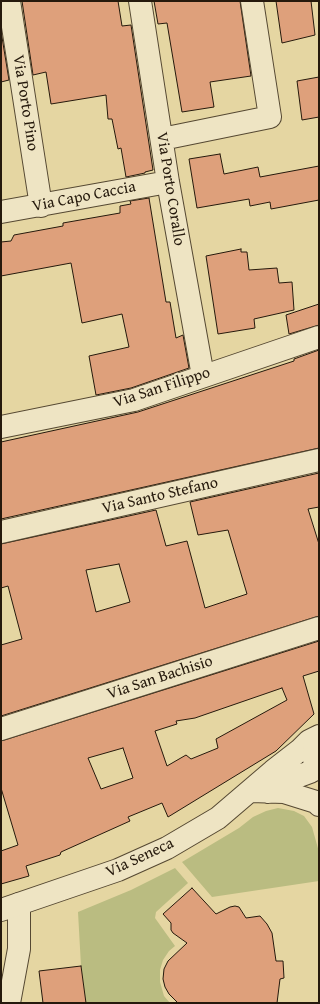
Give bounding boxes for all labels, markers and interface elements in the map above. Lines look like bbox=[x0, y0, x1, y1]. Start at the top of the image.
street label: Via Porto Pino bbox=[8, 54, 42, 152]
street label: Via Porto Corallo bbox=[152, 131, 188, 247]
street label: Via Capo Caccia bbox=[31, 178, 137, 216]
street label: Via San Filippo bbox=[111, 363, 213, 413]
street label: Via Santo Stefano bbox=[100, 473, 220, 519]
street label: Via San Bachisio bbox=[105, 652, 215, 704]
street label: Via Seneca bbox=[103, 834, 177, 882]

